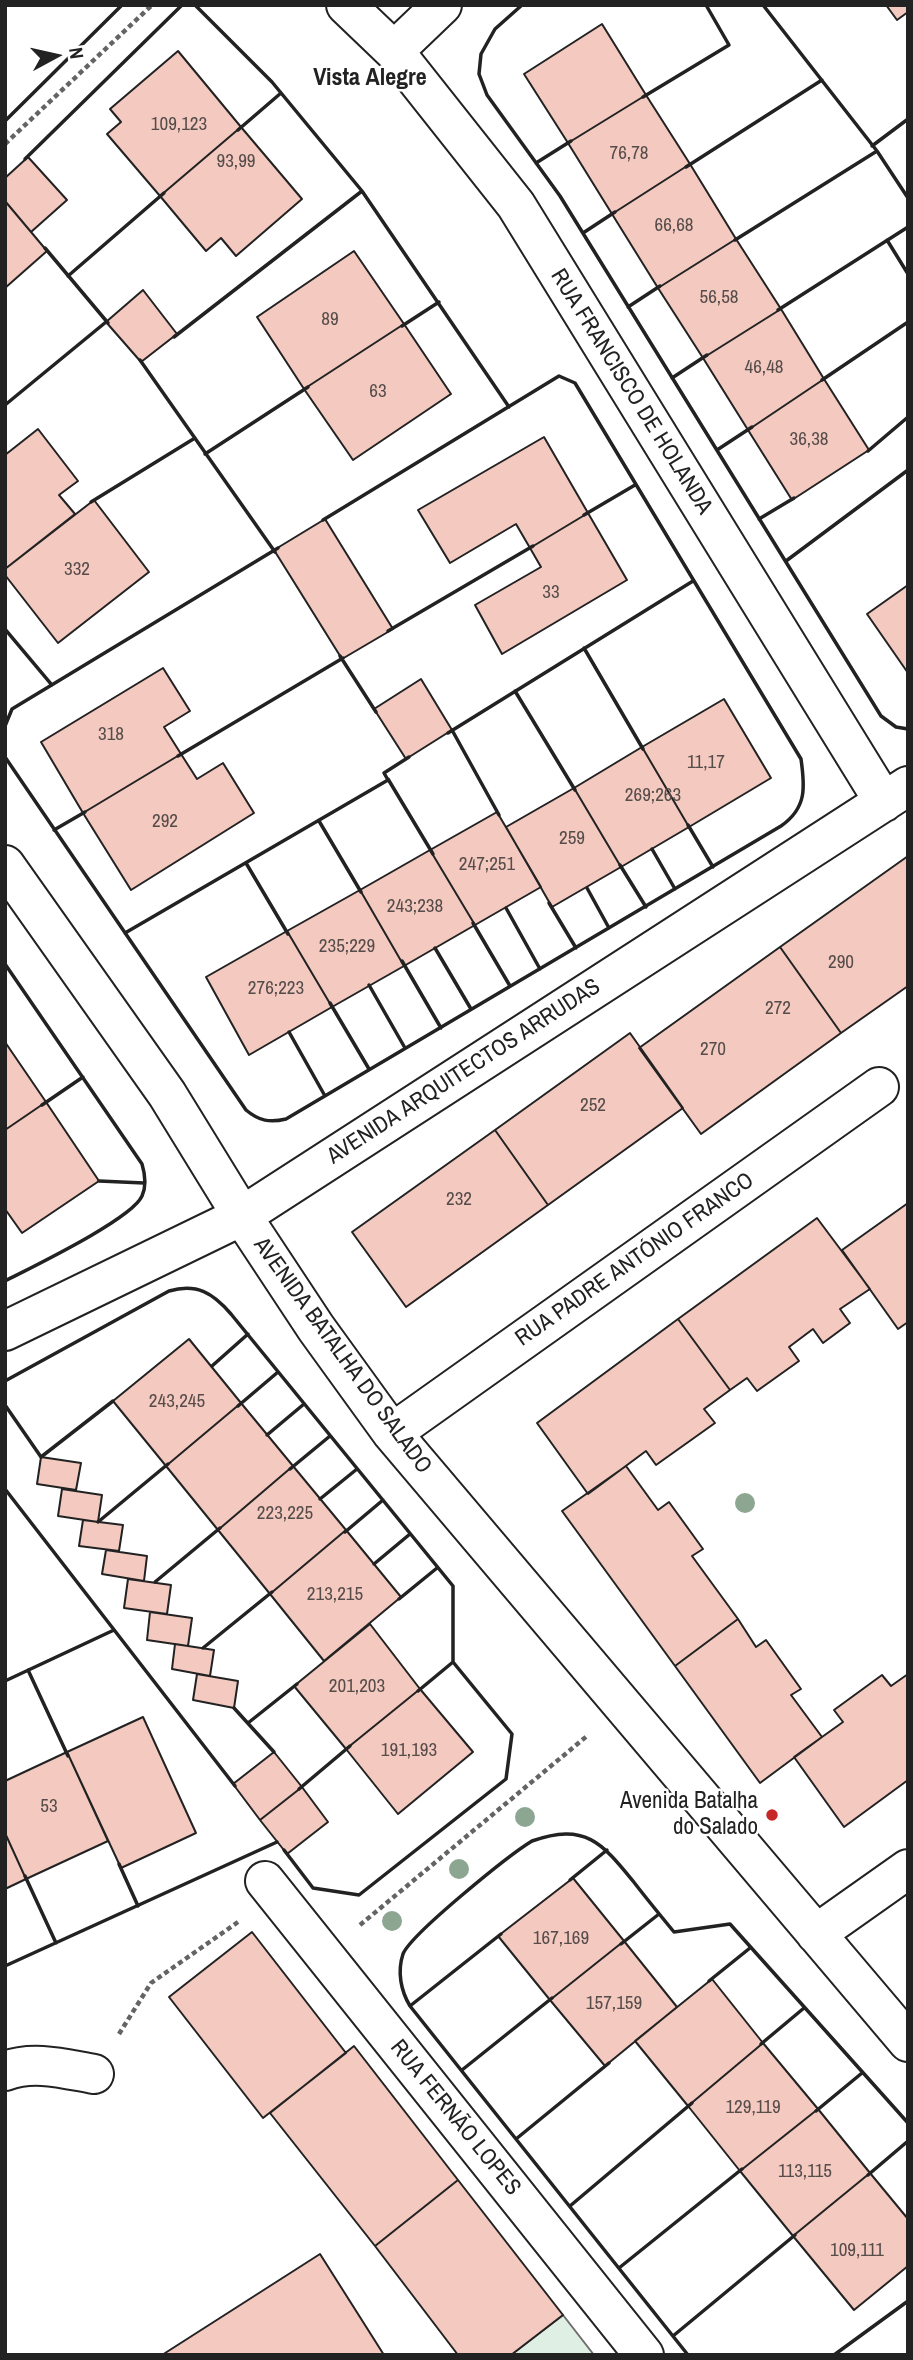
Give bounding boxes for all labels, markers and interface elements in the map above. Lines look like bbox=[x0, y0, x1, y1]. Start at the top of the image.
north arrow bbox=[21, 21, 91, 91]
text: N bbox=[63, 46, 90, 60]
district label: Vista Alegre bbox=[313, 65, 427, 93]
house number: 109,123 bbox=[151, 114, 207, 136]
house number: 76,78 bbox=[610, 143, 648, 165]
house number: 93,99 bbox=[217, 151, 255, 173]
house number: 66,68 bbox=[655, 215, 693, 237]
street label: RUA FRANCISCO DE HOLANDA bbox=[544, 264, 718, 520]
house number: 56,58 bbox=[700, 287, 738, 309]
house number: 89 bbox=[321, 309, 339, 331]
house number: 46,48 bbox=[745, 357, 783, 379]
house number: 63 bbox=[369, 381, 387, 403]
house number: 36,38 bbox=[790, 429, 828, 451]
house number: 332 bbox=[64, 559, 90, 581]
house number: 33 bbox=[542, 582, 560, 604]
house number: 318 bbox=[98, 724, 124, 746]
house number: 11,17 bbox=[687, 752, 725, 774]
house number: 269;263 bbox=[625, 785, 681, 807]
house number: 292 bbox=[152, 811, 178, 833]
house number: 259 bbox=[559, 828, 585, 850]
house number: 247;251 bbox=[459, 854, 515, 876]
house number: 243;238 bbox=[387, 896, 443, 918]
house number: 235;229 bbox=[319, 936, 375, 958]
house number: 290 bbox=[828, 952, 854, 974]
street label: AVENIDA ARQUITECTOS ARRUDAS bbox=[322, 973, 606, 1171]
house number: 276;223 bbox=[248, 978, 304, 1000]
house number: 272 bbox=[765, 998, 791, 1020]
house number: 270 bbox=[700, 1039, 726, 1061]
house number: 252 bbox=[580, 1095, 606, 1117]
street label: RUA PADRE ANTÓNIO FRANCO bbox=[511, 1167, 759, 1353]
house number: 232 bbox=[446, 1189, 472, 1211]
street label: AVENIDA BATALHA DO SALADO bbox=[247, 1233, 437, 1479]
house number: 243,245 bbox=[149, 1391, 205, 1413]
house number: 223,225 bbox=[257, 1503, 313, 1525]
house number: 213,215 bbox=[307, 1584, 363, 1606]
house number: 201,203 bbox=[329, 1676, 385, 1698]
house number: 191,193 bbox=[381, 1740, 437, 1762]
place label: Avenida Batalha do Salado bbox=[620, 1788, 758, 1842]
house number: 53 bbox=[40, 1796, 58, 1818]
marker: Avenida Batalha do Salado bbox=[764, 1807, 780, 1823]
house number: 167,169 bbox=[533, 1928, 589, 1950]
house number: 157,159 bbox=[586, 1993, 642, 2015]
street label: RUA FERNÃO LOPES bbox=[384, 2035, 526, 2201]
house number: 129,119 bbox=[725, 2097, 781, 2119]
house number: 113,115 bbox=[778, 2161, 832, 2183]
house number: 109,111 bbox=[830, 2240, 884, 2262]

